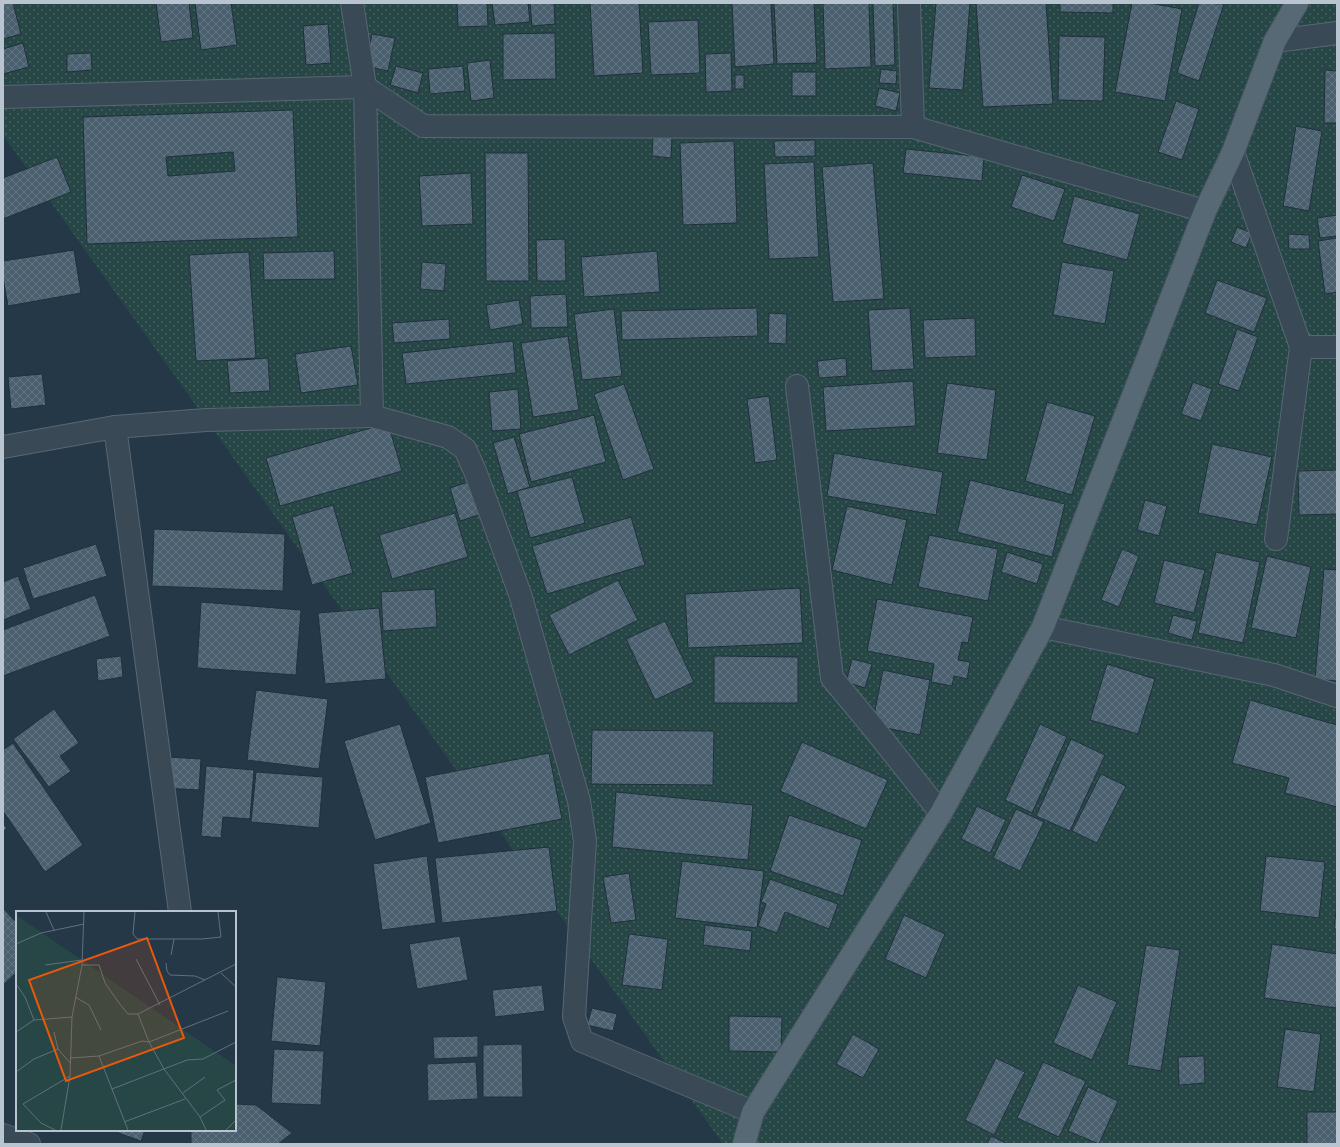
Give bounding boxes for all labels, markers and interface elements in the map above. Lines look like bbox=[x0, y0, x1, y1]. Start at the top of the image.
inset map bbox=[16, 911, 236, 1131]

